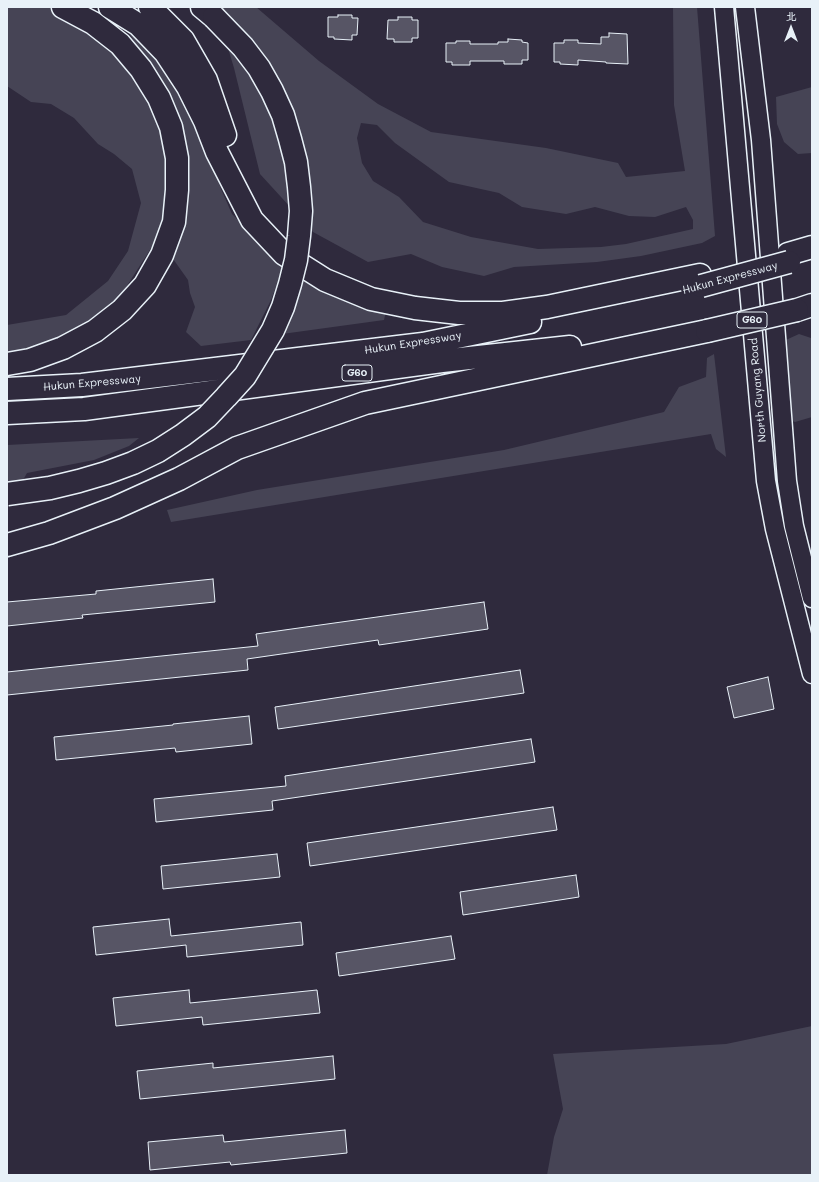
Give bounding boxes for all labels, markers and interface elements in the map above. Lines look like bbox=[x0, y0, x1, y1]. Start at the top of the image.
north arrow bbox=[771, 8, 811, 48]
text: 北 bbox=[786, 8, 797, 23]
street label: Hukun Expressway bbox=[681, 259, 779, 297]
road number: G60 bbox=[737, 312, 767, 328]
street label: Hukun Expressway bbox=[363, 329, 463, 357]
street label: North Guyang Road bbox=[747, 337, 769, 443]
road number: G60 bbox=[342, 365, 372, 381]
street label: Hukun Expressway bbox=[43, 372, 141, 394]

